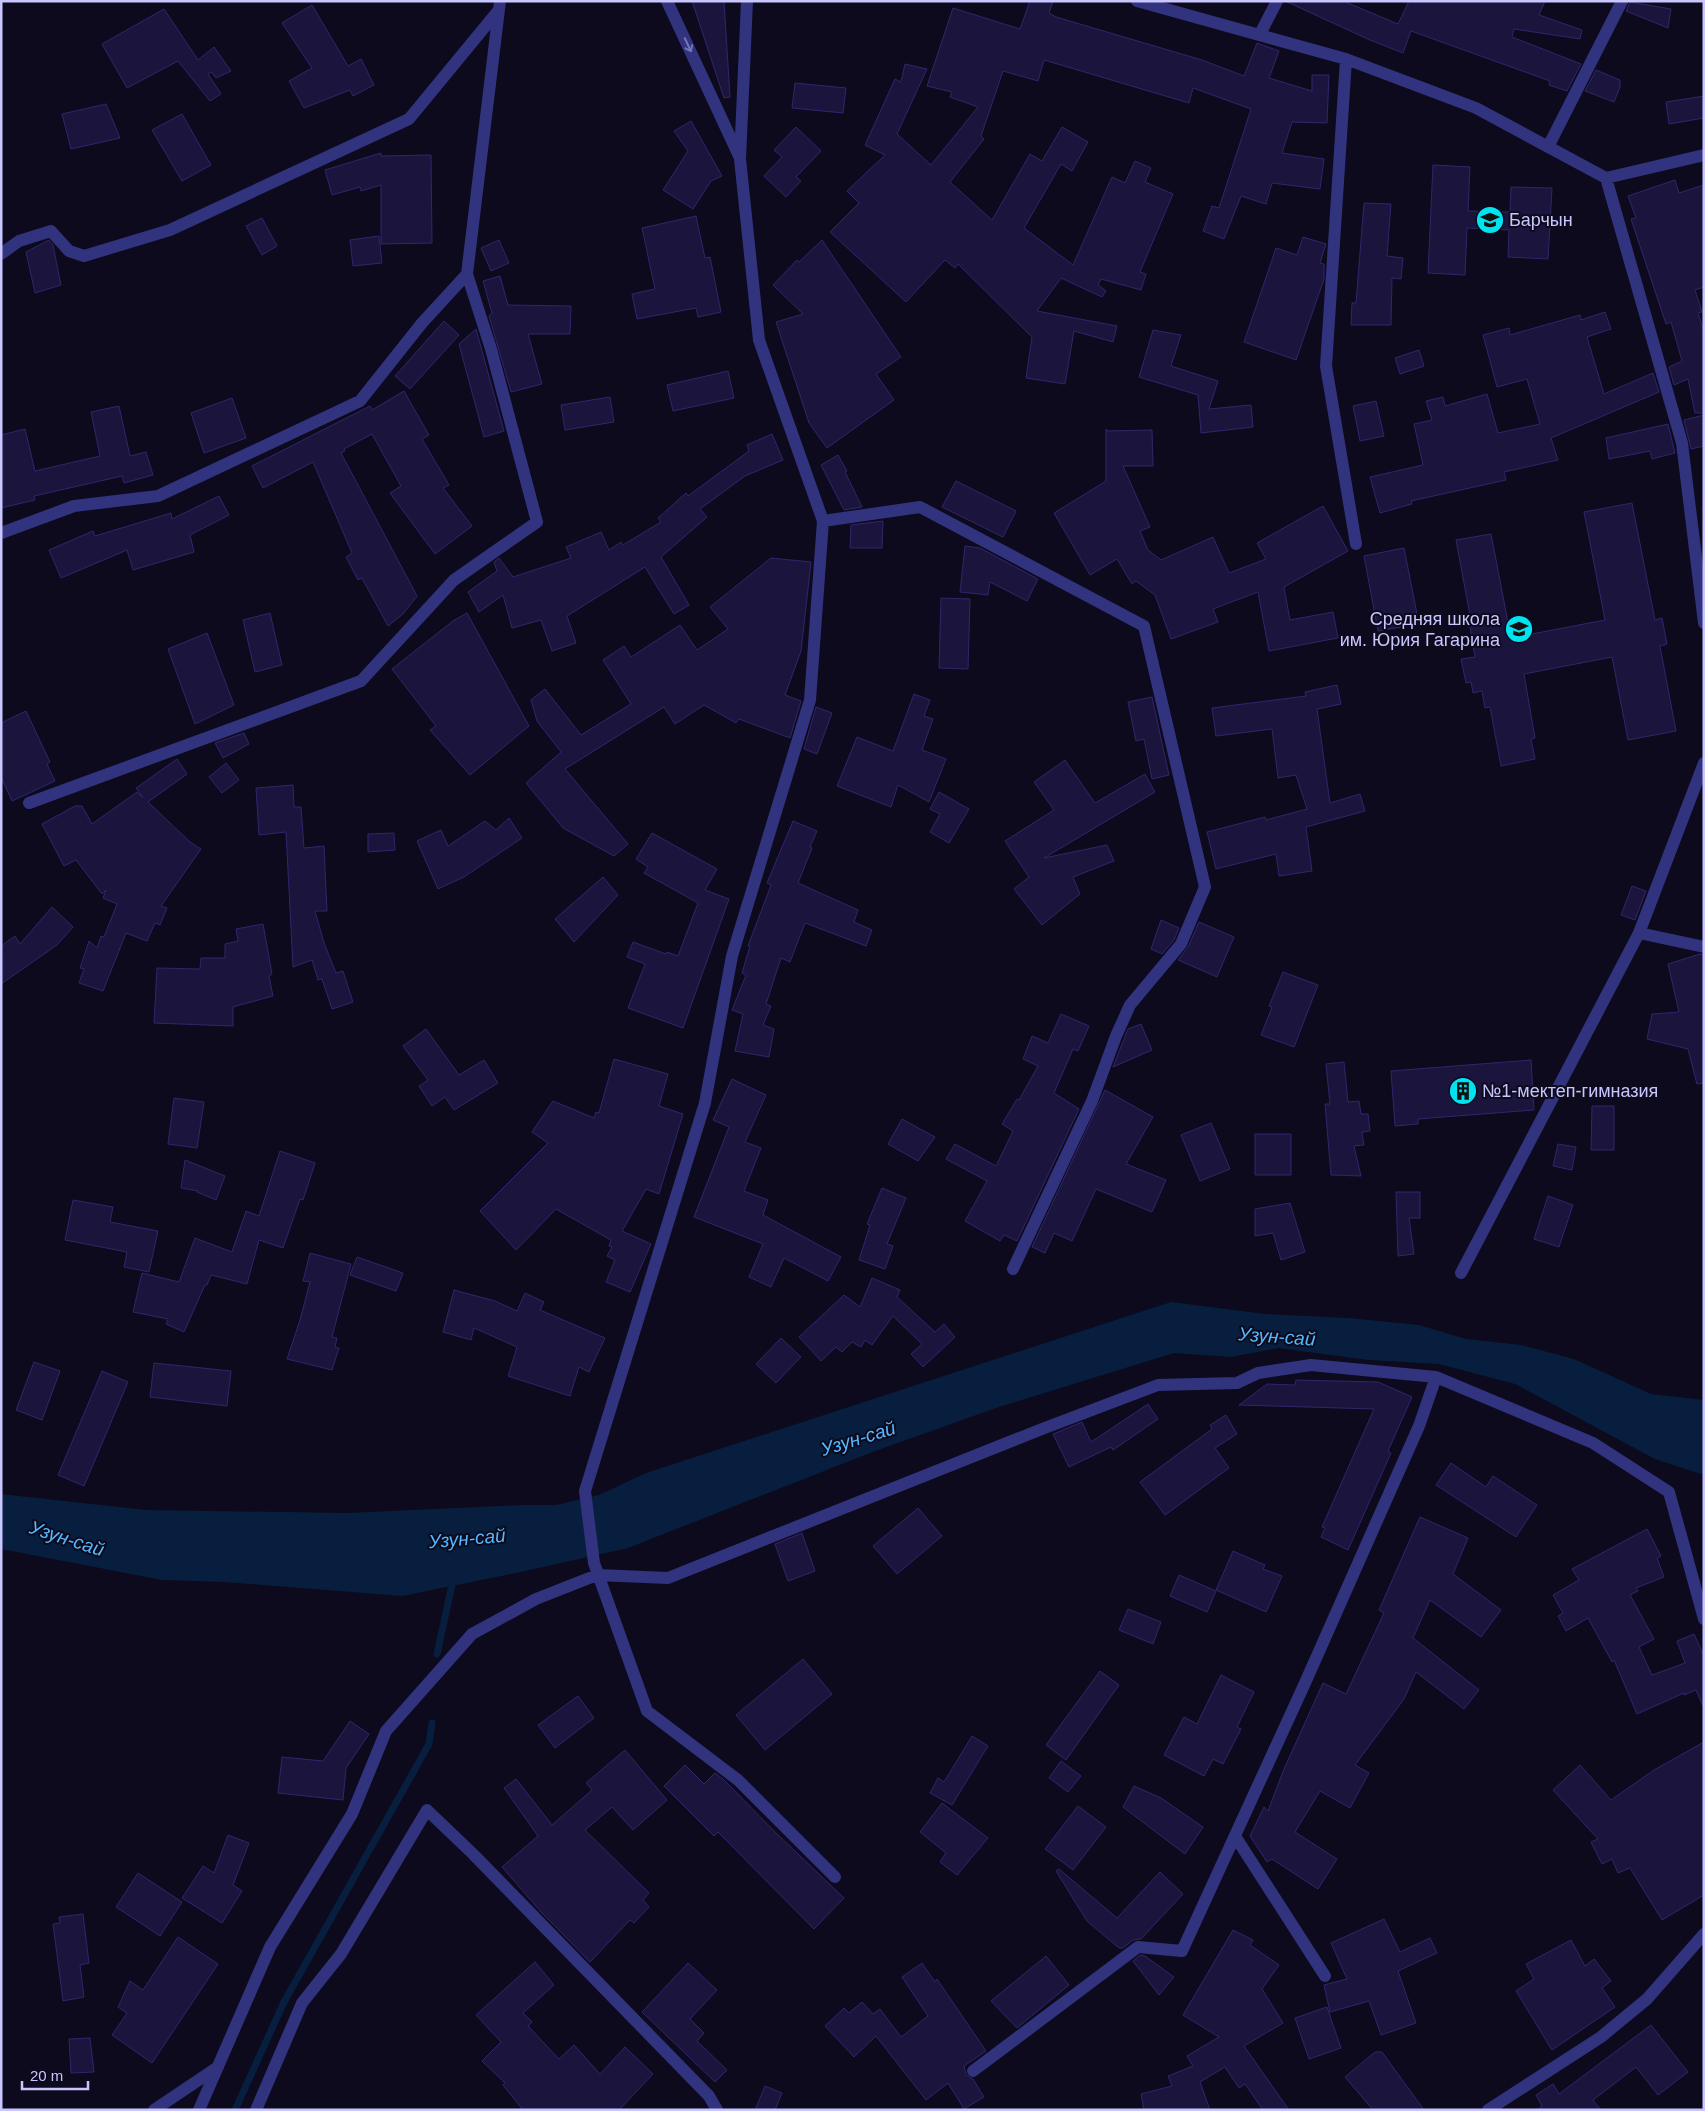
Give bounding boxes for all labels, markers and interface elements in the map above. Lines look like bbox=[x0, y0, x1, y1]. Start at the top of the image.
one-way arrow bbox=[683, 38, 693, 53]
school or university icon: Барчын bbox=[1475, 205, 1505, 235]
place label: Барчын bbox=[1509, 210, 1573, 230]
place label: Средняя школа им. Юрия Гагарина bbox=[1340, 609, 1501, 650]
school or university icon: Средняя школа им. Юрия Гагарина bbox=[1504, 614, 1534, 644]
building icon: №1-мектеп-гимназия bbox=[1448, 1076, 1478, 1106]
place label: №1-мектеп-гимназия bbox=[1482, 1081, 1658, 1101]
water label: Узун-сай bbox=[1237, 1323, 1317, 1350]
water label: Узун-сай bbox=[817, 1417, 898, 1460]
water label: Узун-сай bbox=[26, 1516, 107, 1560]
water label: Узун-сай bbox=[427, 1525, 507, 1552]
scale bar bbox=[22, 2058, 89, 2090]
text: 20 m bbox=[30, 2067, 63, 2084]

